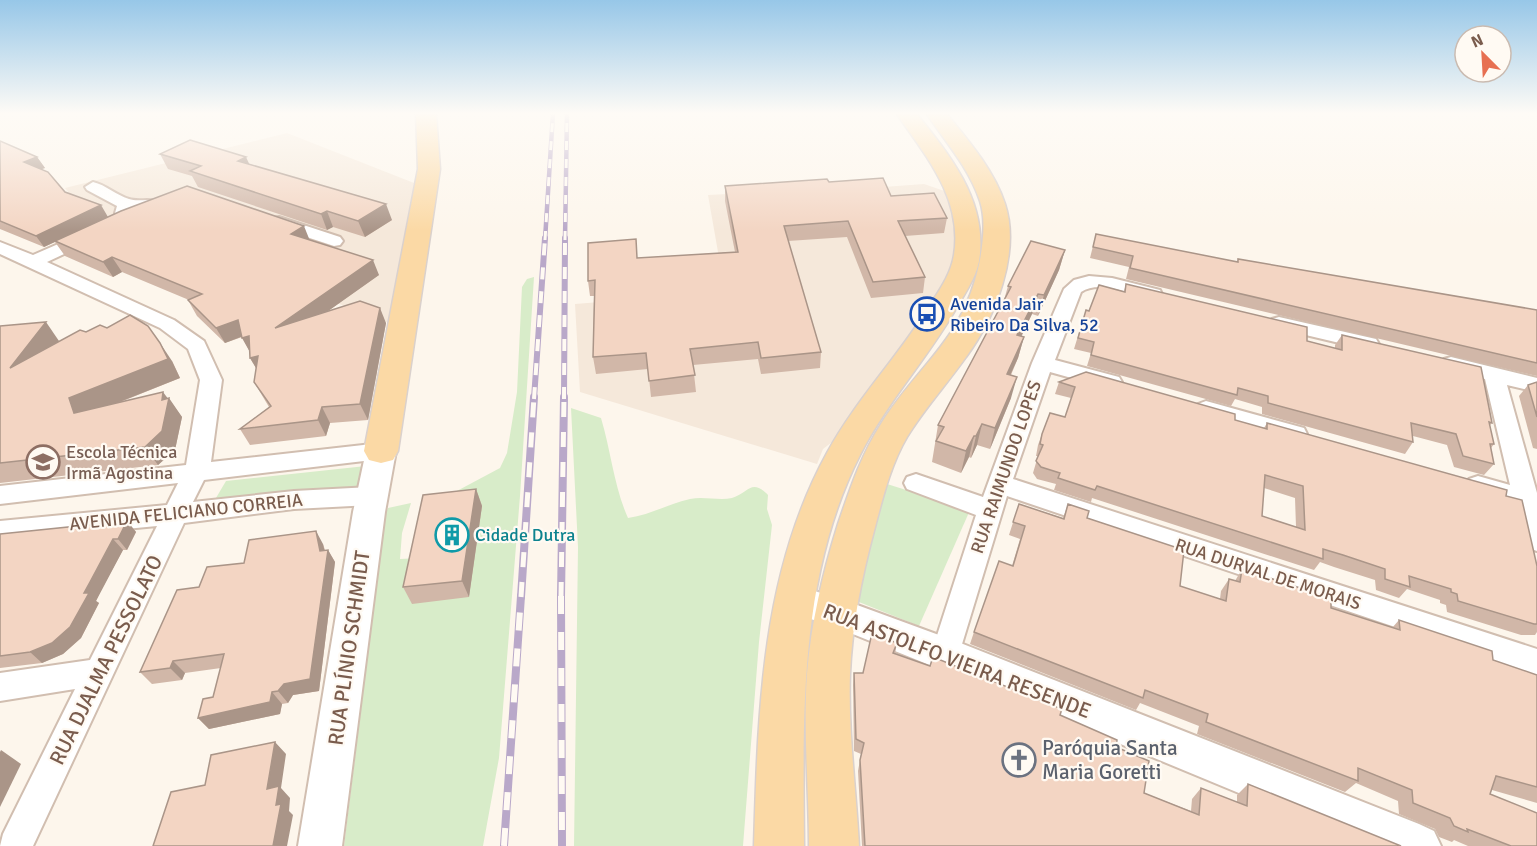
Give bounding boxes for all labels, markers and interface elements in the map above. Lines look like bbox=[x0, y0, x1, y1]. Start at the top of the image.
north arrow bbox=[1453, 24, 1513, 84]
text: N bbox=[1468, 30, 1486, 53]
place label: Avenida Jair Ribeiro Da Silva, 52 bbox=[950, 293, 1099, 336]
bus stop icon: Avenida Jair Ribeiro Da Silva, 52 bbox=[909, 296, 945, 332]
street label: RUA RAIMUNDO LOPES bbox=[966, 378, 1046, 556]
place label: Escola Técnica Irmã Agostina bbox=[66, 441, 177, 484]
school or university icon: Escola Técnica Irmã Agostina bbox=[25, 444, 61, 480]
street label: AVENIDA FELICIANO CORREIA bbox=[68, 489, 304, 535]
building icon: Cidade Dutra bbox=[434, 517, 470, 553]
place label: Cidade Dutra bbox=[475, 524, 575, 546]
street label: RUA DURVAL DE MORAIS bbox=[1172, 534, 1364, 614]
street label: RUA PLÍNIO SCHMIDT bbox=[322, 548, 376, 747]
street label: RUA DJALMA PESSOLATO bbox=[44, 551, 168, 769]
street label: RUA ASTOLFO VIEIRA RESENDE bbox=[819, 598, 1095, 724]
place label: Paróquia Santa Maria Goretti bbox=[1042, 735, 1178, 785]
church icon: Paróquia Santa Maria Goretti bbox=[1001, 742, 1037, 778]

